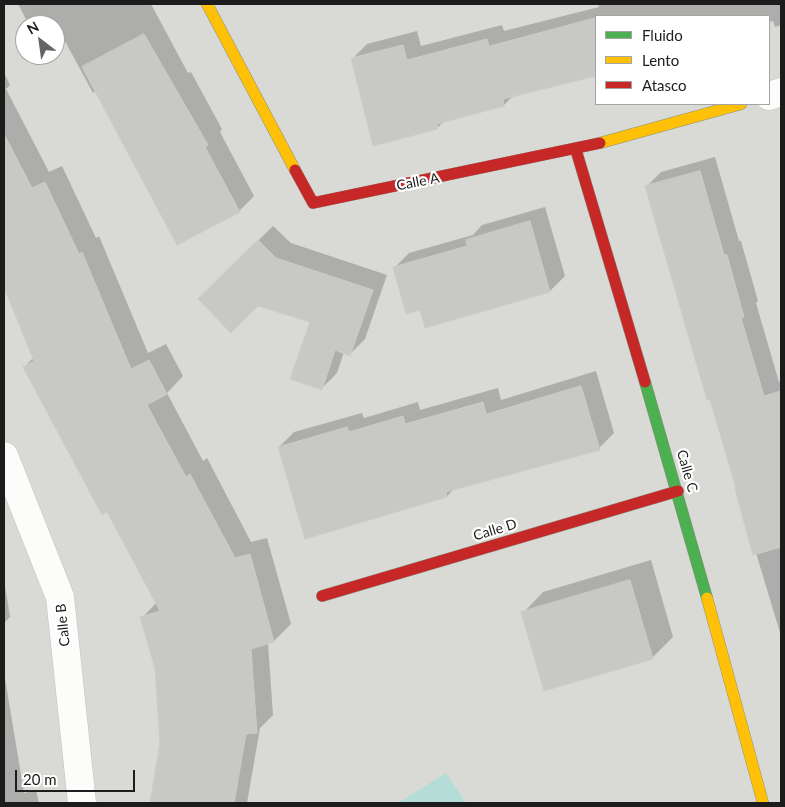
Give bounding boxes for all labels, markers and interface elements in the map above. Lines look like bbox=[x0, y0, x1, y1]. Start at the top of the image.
north arrow bbox=[15, 15, 65, 65]
legend bbox=[595, 15, 770, 105]
text: N bbox=[24, 17, 42, 38]
text: Fluido bbox=[642, 26, 683, 44]
text: Lento bbox=[642, 51, 679, 69]
text: Atasco bbox=[642, 76, 687, 94]
street label: Calle A bbox=[395, 170, 441, 194]
street label: Calle C bbox=[673, 448, 701, 494]
street label: Calle D bbox=[471, 515, 519, 545]
street label: Calle B bbox=[52, 603, 74, 647]
scale bar bbox=[18, 760, 138, 792]
text: 20 m bbox=[23, 770, 57, 788]

